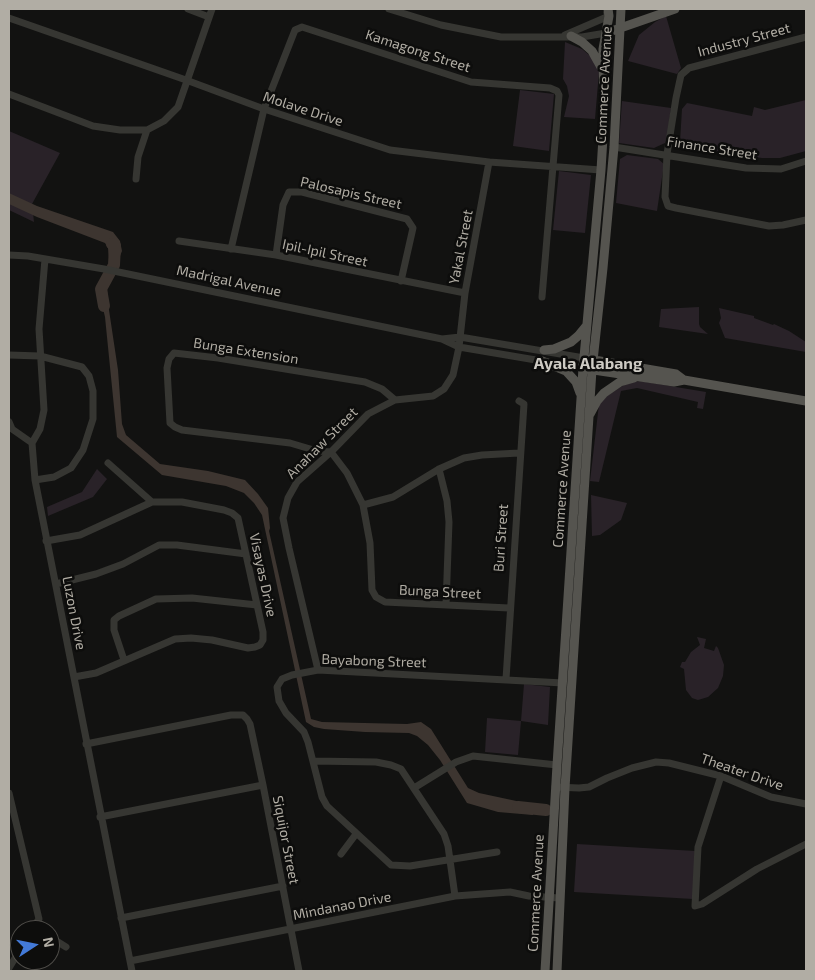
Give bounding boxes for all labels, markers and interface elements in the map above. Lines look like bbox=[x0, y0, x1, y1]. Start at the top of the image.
street label: Industry Street bbox=[696, 20, 792, 60]
street label: Kamagong Street bbox=[363, 26, 473, 76]
street label: Commerce Avenue bbox=[593, 26, 615, 144]
street label: Molave Drive bbox=[261, 88, 345, 130]
street label: Finance Street bbox=[666, 133, 758, 163]
street label: Palosapis Street bbox=[299, 173, 403, 213]
street label: Yakal Street bbox=[446, 208, 476, 286]
street label: Ipil-Ipil Street bbox=[281, 236, 369, 270]
street label: Madrigal Avenue bbox=[175, 262, 283, 300]
street label: Bunga Extension bbox=[192, 334, 300, 368]
district label: Ayala Alabang bbox=[534, 354, 642, 374]
street label: Anahaw Street bbox=[283, 404, 361, 482]
street label: Commerce Avenue bbox=[550, 430, 574, 548]
street label: Buri Street bbox=[490, 504, 512, 572]
street label: Visayas Drive bbox=[246, 532, 280, 618]
street label: Luzon Drive bbox=[59, 575, 89, 651]
street label: Bunga Street bbox=[398, 581, 482, 603]
street label: Bayabong Street bbox=[321, 651, 427, 671]
street label: Theater Drive bbox=[698, 750, 786, 794]
street label: Siquijor Street bbox=[269, 794, 303, 886]
street label: Commerce Avenue bbox=[525, 834, 547, 952]
street label: Mindanao Drive bbox=[291, 888, 393, 924]
north arrow bbox=[10, 920, 60, 970]
text: N bbox=[40, 936, 59, 949]

